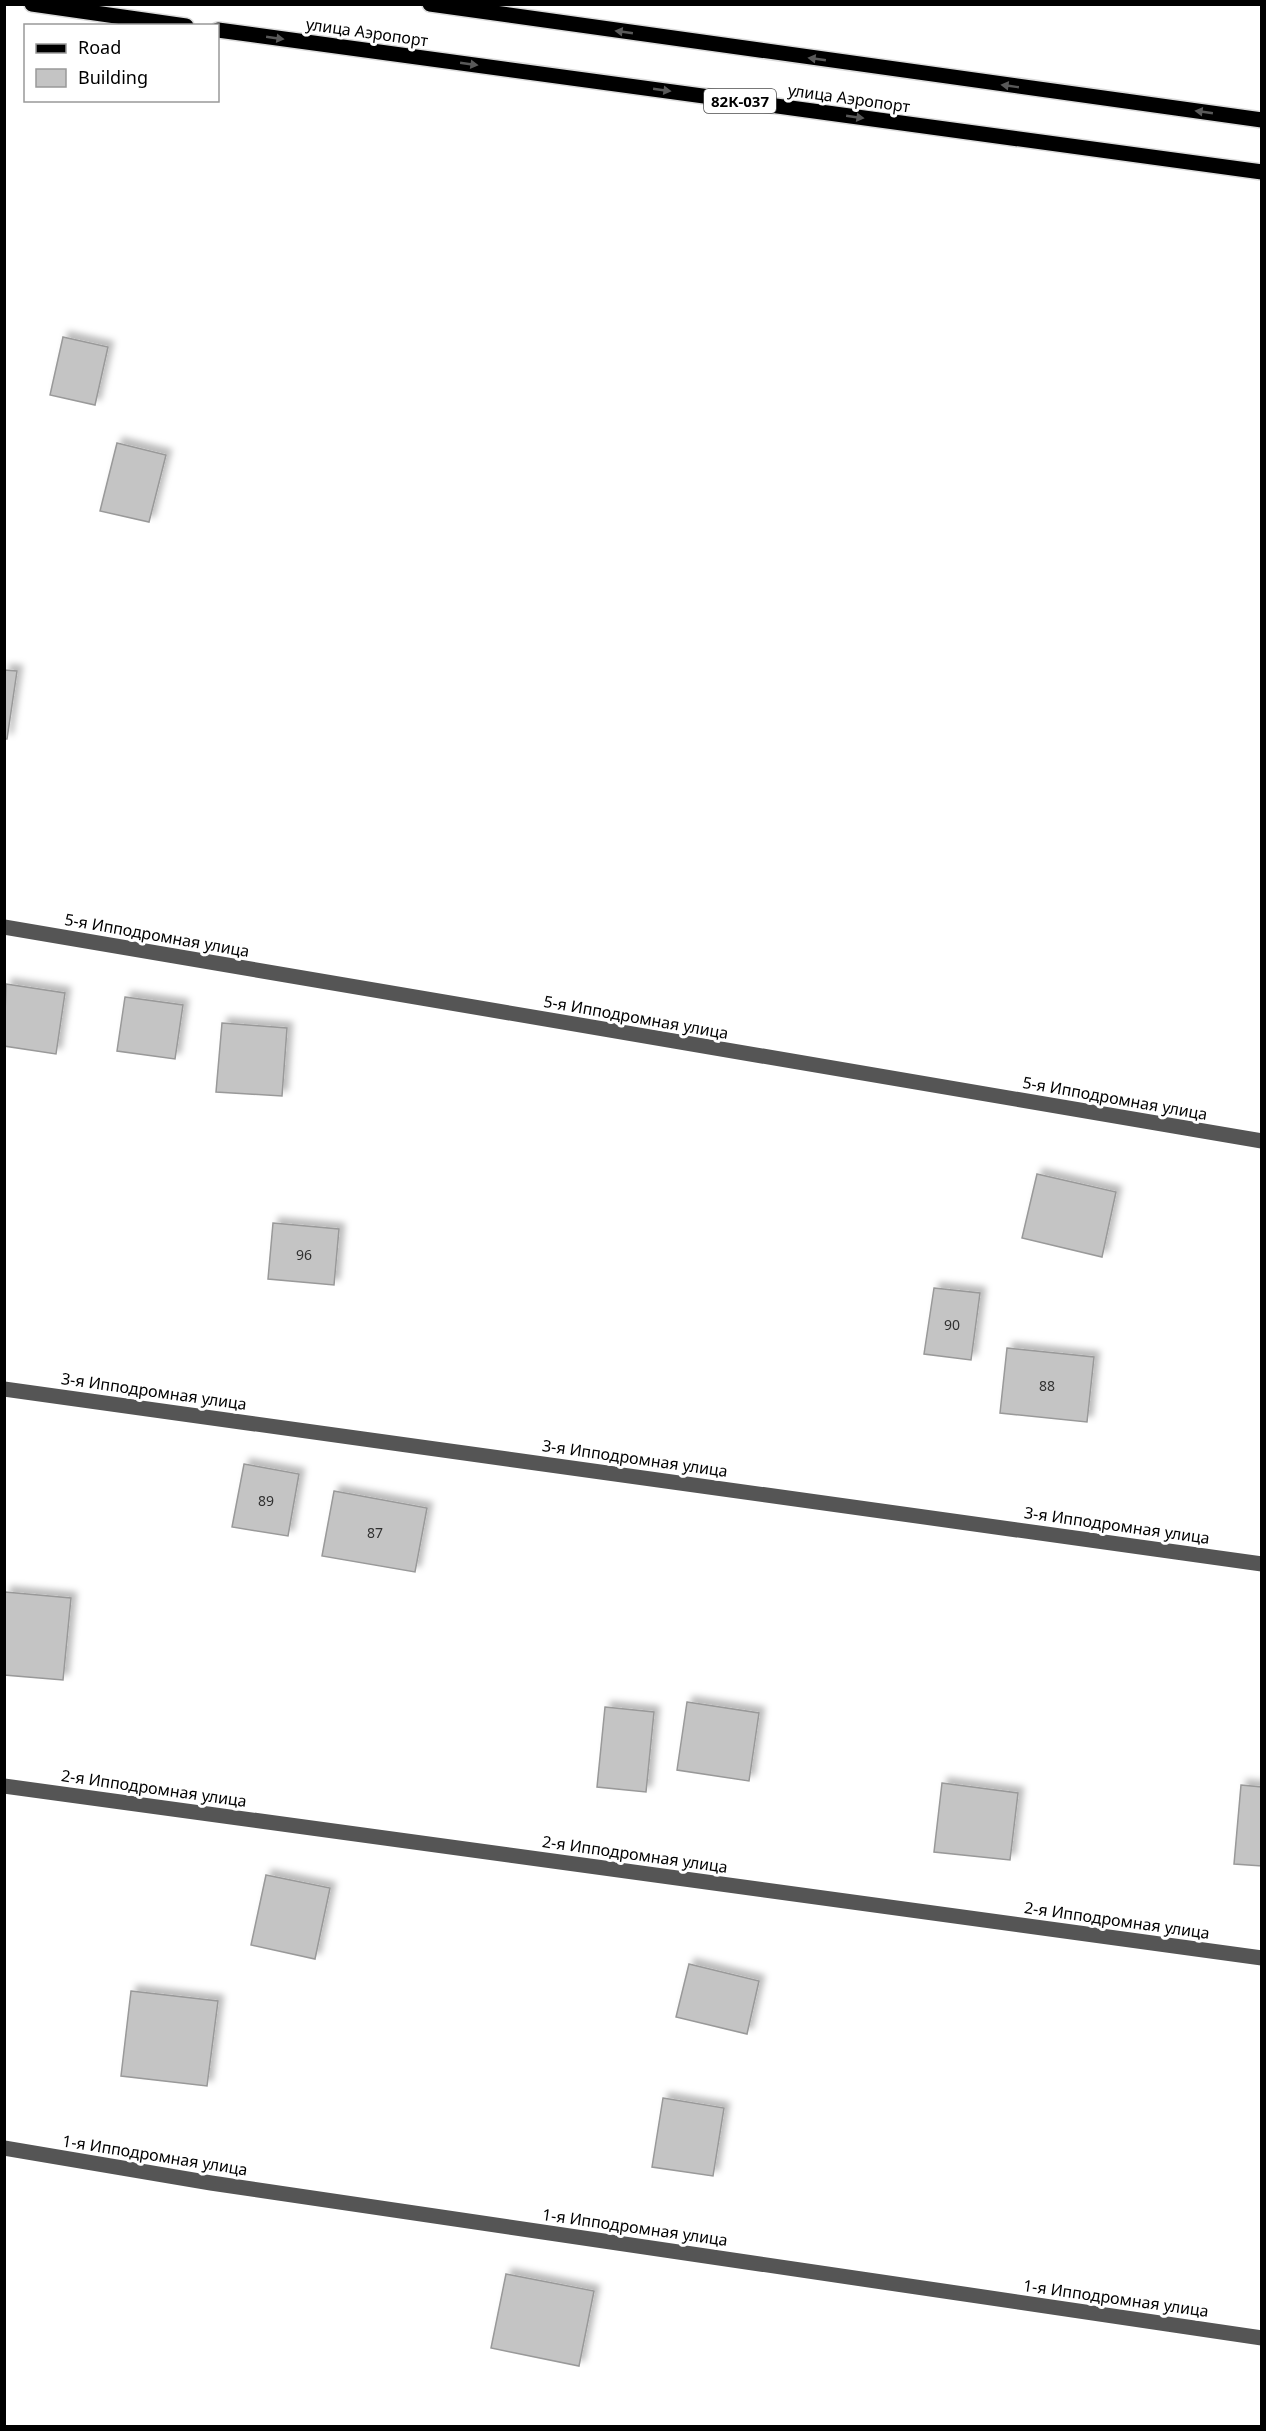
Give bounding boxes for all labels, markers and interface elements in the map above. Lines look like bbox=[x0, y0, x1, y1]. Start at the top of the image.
street label: улица Аэропорт bbox=[305, 13, 430, 52]
legend bbox=[24, 24, 219, 102]
one-way arrow bbox=[615, 27, 634, 36]
one-way arrow bbox=[266, 33, 285, 42]
text: Road bbox=[78, 35, 121, 59]
one-way arrow bbox=[808, 54, 827, 63]
one-way arrow bbox=[459, 59, 478, 69]
text: Building bbox=[78, 65, 148, 89]
street label: улица Аэропорт bbox=[787, 79, 912, 118]
one-way arrow bbox=[1001, 81, 1020, 90]
one-way arrow bbox=[652, 86, 671, 95]
road number: 82К-037 bbox=[704, 89, 776, 113]
one-way arrow bbox=[1194, 108, 1213, 117]
one-way arrow bbox=[846, 112, 865, 121]
street label: 5-я Ипподромная улица bbox=[63, 908, 251, 962]
street label: 5-я Ипподромная улица bbox=[542, 990, 730, 1044]
street label: 5-я Ипподромная улица bbox=[1021, 1071, 1209, 1125]
house number: 96 bbox=[296, 1245, 312, 1264]
house number: 90 bbox=[944, 1315, 960, 1334]
street label: 3-я Ипподромная улица bbox=[60, 1367, 248, 1415]
house number: 88 bbox=[1039, 1376, 1055, 1395]
street label: 3-я Ипподромная улица bbox=[541, 1434, 729, 1482]
house number: 89 bbox=[258, 1491, 274, 1510]
street label: 3-я Ипподромная улица bbox=[1023, 1501, 1211, 1549]
house number: 87 bbox=[367, 1523, 383, 1542]
street label: 2-я Ипподромная улица bbox=[60, 1764, 248, 1812]
street label: 2-я Ипподромная улица bbox=[541, 1830, 729, 1878]
street label: 2-я Ипподромная улица bbox=[1023, 1896, 1211, 1944]
street label: 1-я Ипподромная улица bbox=[61, 2129, 249, 2181]
street label: 1-я Ипподромная улица bbox=[541, 2203, 729, 2251]
street label: 1-я Ипподромная улица bbox=[1022, 2274, 1210, 2322]

